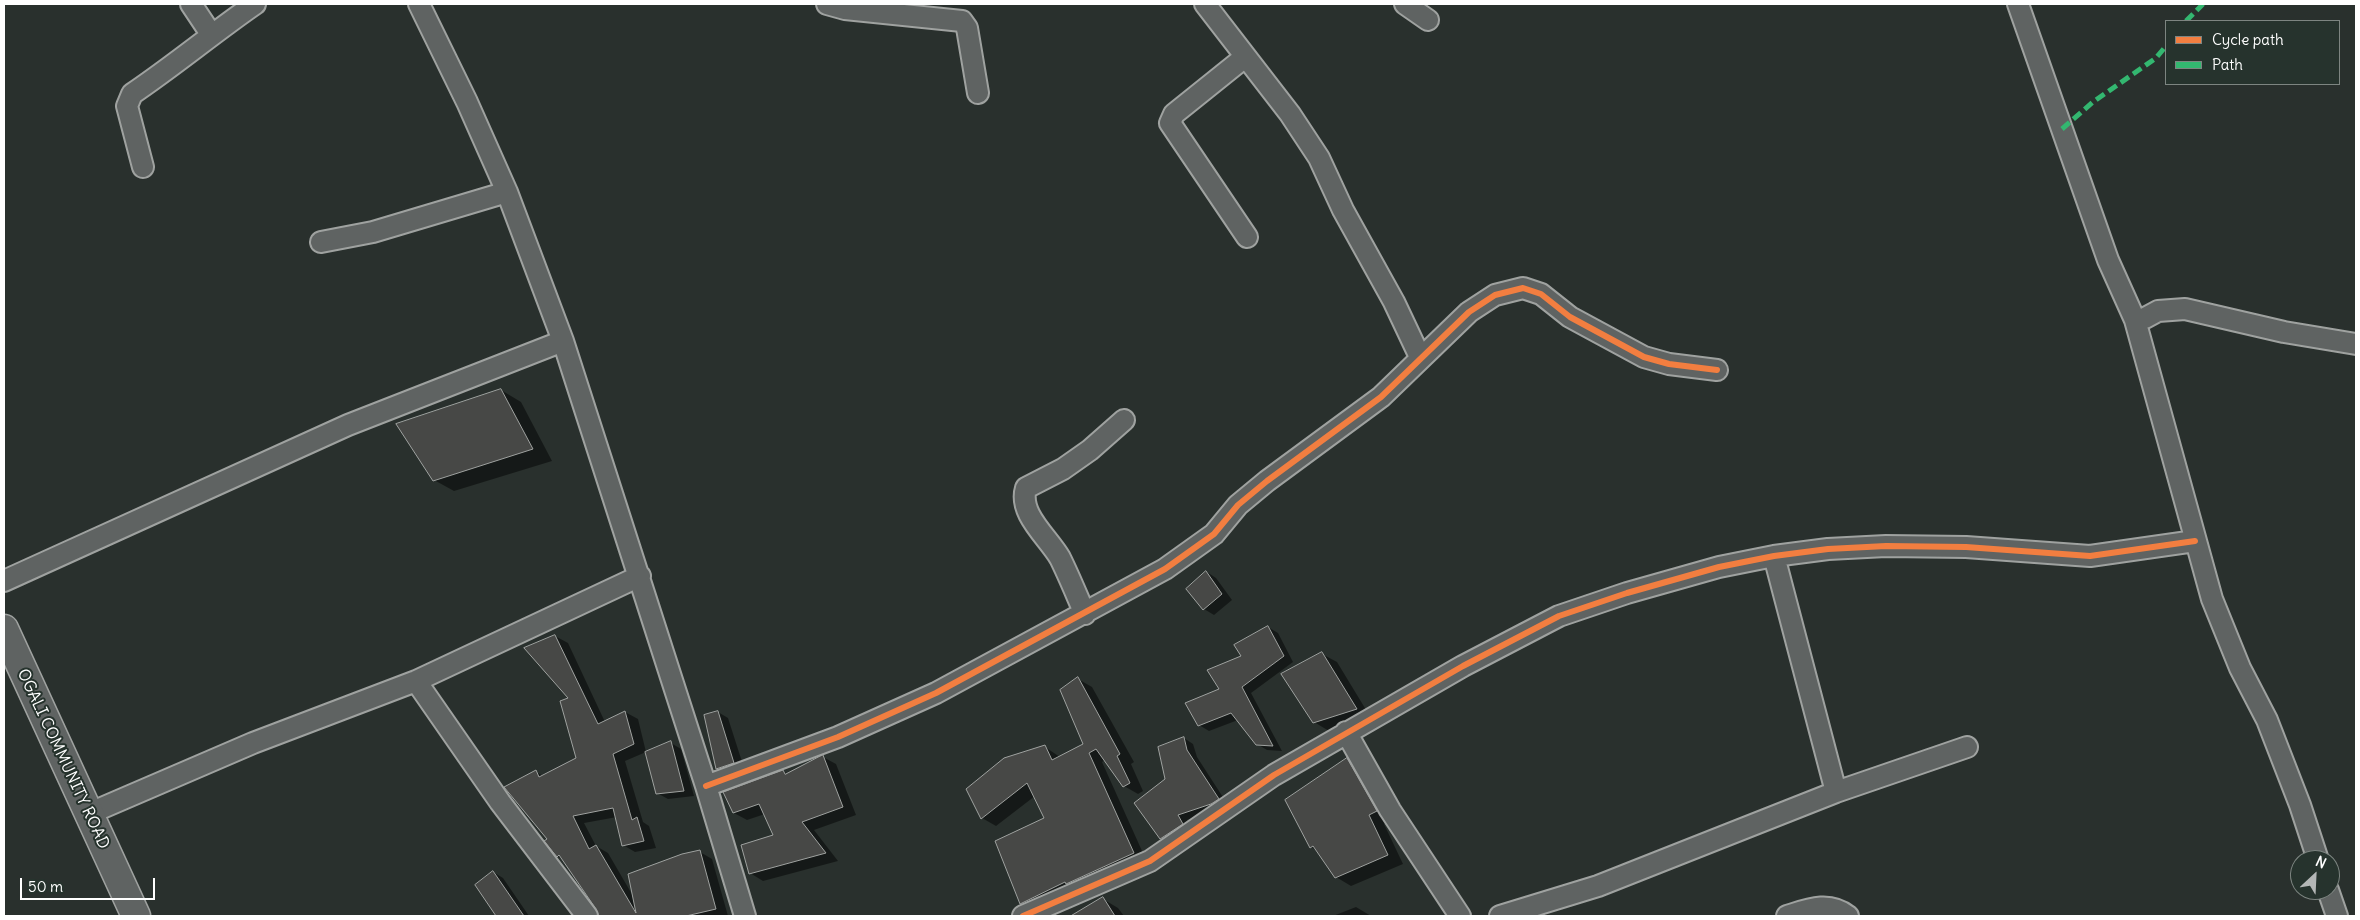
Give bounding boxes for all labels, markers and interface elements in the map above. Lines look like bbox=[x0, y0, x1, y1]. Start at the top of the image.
legend bbox=[2165, 20, 2340, 85]
text: Cycle path bbox=[2212, 30, 2284, 49]
text: Path bbox=[2212, 55, 2243, 74]
street label: OGALI COMMUNITY ROAD bbox=[13, 666, 113, 852]
north arrow bbox=[2290, 850, 2340, 900]
text: N bbox=[2313, 852, 2329, 873]
scale bar bbox=[22, 868, 158, 900]
text: 50 m bbox=[28, 877, 63, 896]

